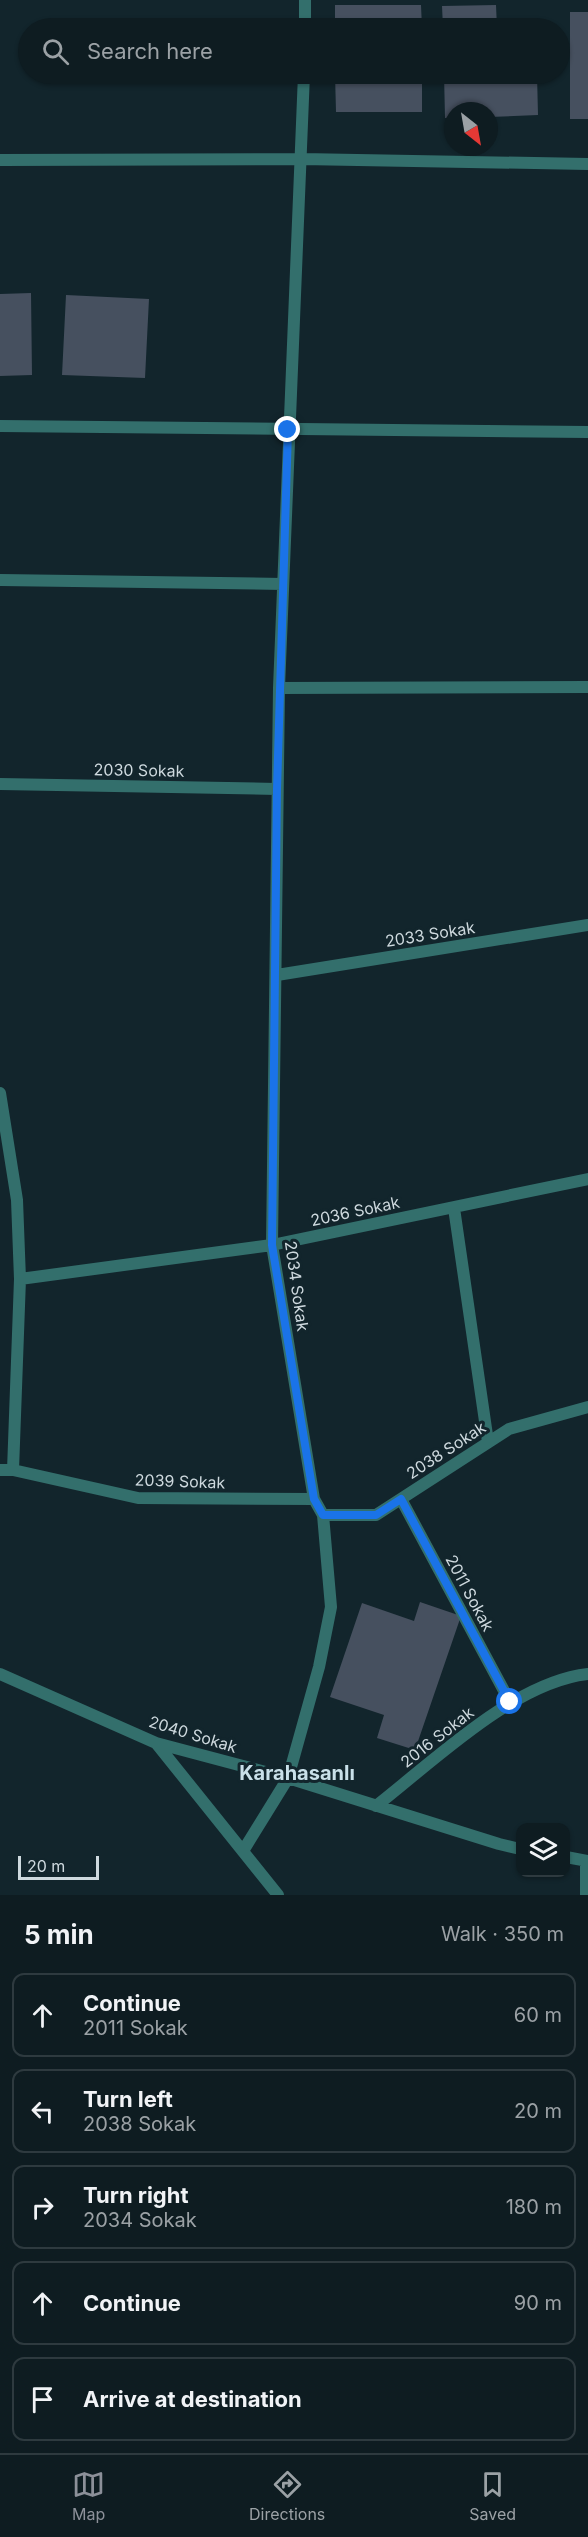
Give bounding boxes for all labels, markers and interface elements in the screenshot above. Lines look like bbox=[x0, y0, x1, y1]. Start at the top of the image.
search box bbox=[18, 18, 570, 84]
icon: search bbox=[39, 35, 72, 68]
text: Search here bbox=[87, 38, 213, 64]
north arrow bbox=[444, 102, 498, 156]
route end bbox=[274, 416, 300, 442]
street label: 2030 Sokak bbox=[93, 759, 185, 781]
street label: 2033 Sokak bbox=[384, 917, 476, 951]
street label: 2036 Sokak bbox=[309, 1192, 402, 1230]
street label: 2034 Sokak bbox=[281, 1240, 313, 1333]
street label: 2038 Sokak bbox=[403, 1417, 490, 1483]
street label: 2039 Sokak bbox=[134, 1469, 226, 1493]
street label: 2011 Sokak bbox=[442, 1551, 499, 1635]
route start bbox=[496, 1688, 522, 1714]
street label: 2016 Sokak bbox=[396, 1702, 478, 1772]
street label: 2040 Sokak bbox=[146, 1711, 240, 1757]
district label: Karahasanlı bbox=[239, 1761, 355, 1785]
map controls bbox=[516, 1823, 570, 1877]
button: layers bbox=[516, 1823, 570, 1877]
scale bar bbox=[18, 1853, 99, 1880]
text: 20 m bbox=[27, 1856, 65, 1876]
text: 5 min bbox=[24, 1919, 94, 1950]
text: Walk · 350 m bbox=[441, 1922, 564, 1946]
text: Continue bbox=[83, 1990, 181, 2016]
icon: ahead bbox=[26, 1999, 59, 2032]
text: 60 m bbox=[514, 2003, 562, 2027]
text: 2011 Sokak bbox=[83, 2016, 188, 2040]
text: Turn left bbox=[83, 2086, 173, 2112]
icon: left bbox=[26, 2095, 59, 2128]
text: 20 m bbox=[514, 2099, 562, 2123]
text: 2038 Sokak bbox=[83, 2112, 196, 2136]
text: Turn right bbox=[83, 2182, 189, 2208]
icon: right bbox=[26, 2191, 59, 2224]
text: 180 m bbox=[506, 2195, 562, 2219]
text: 2034 Sokak bbox=[83, 2208, 197, 2232]
icon: ahead bbox=[26, 2287, 59, 2320]
text: Continue bbox=[83, 2290, 181, 2316]
text: 90 m bbox=[514, 2291, 562, 2315]
icon: arrive bbox=[26, 2383, 59, 2416]
text: Arrive at destination bbox=[83, 2386, 302, 2412]
tab: Map bbox=[72, 2468, 105, 2524]
tab: Directions bbox=[249, 2468, 325, 2524]
tab: Saved bbox=[469, 2468, 516, 2524]

